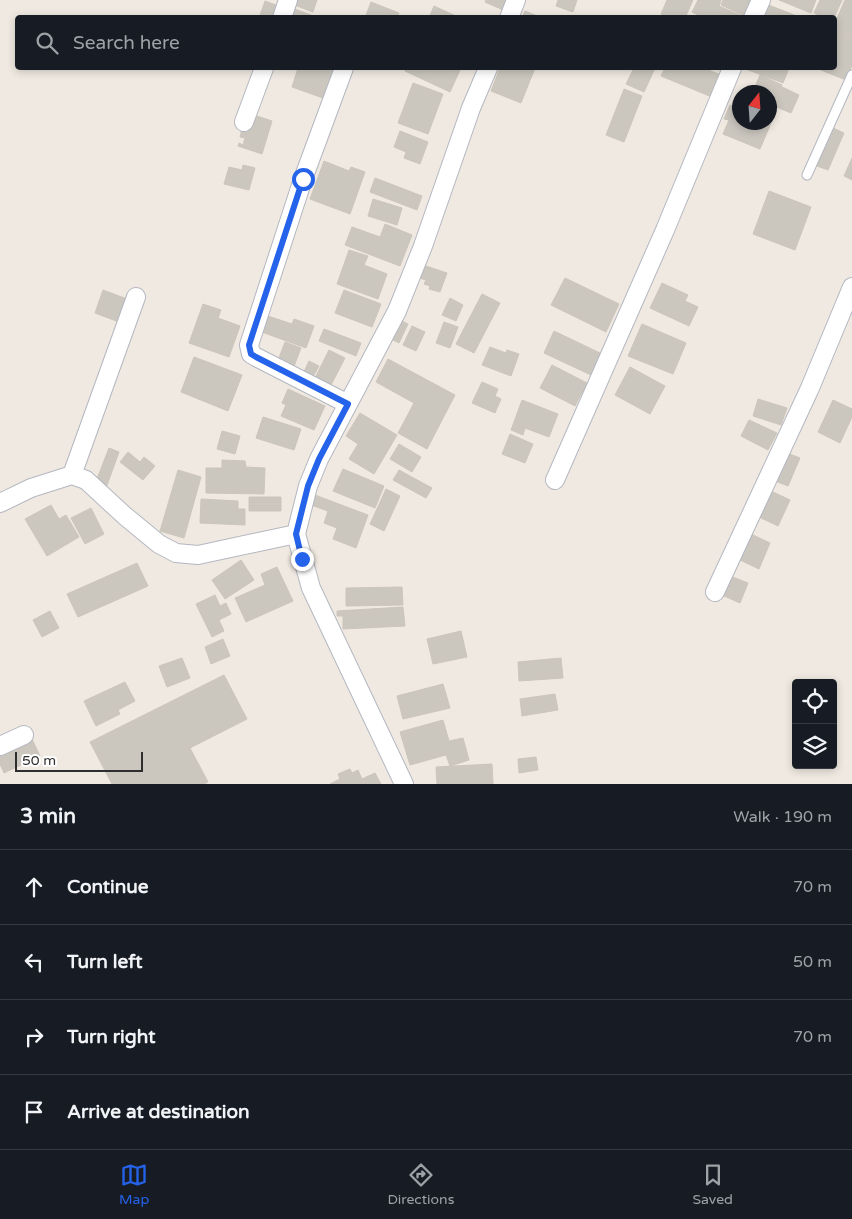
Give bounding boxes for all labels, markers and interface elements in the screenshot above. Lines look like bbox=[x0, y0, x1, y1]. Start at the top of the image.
search box bbox=[15, 15, 837, 70]
icon: search bbox=[33, 29, 61, 57]
text: Search here bbox=[73, 32, 180, 54]
north arrow bbox=[732, 85, 777, 130]
route start bbox=[292, 168, 315, 191]
route end bbox=[291, 548, 314, 571]
map controls bbox=[792, 679, 837, 769]
button: locate bbox=[792, 679, 837, 724]
button: layers bbox=[792, 724, 837, 769]
scale bar bbox=[15, 749, 142, 772]
text: 50 m bbox=[22, 752, 56, 769]
text: 3 min bbox=[20, 804, 76, 829]
text: Walk · 190 m bbox=[733, 807, 832, 827]
icon: ahead bbox=[20, 873, 48, 901]
text: Continue bbox=[67, 876, 149, 898]
text: 70 m bbox=[793, 877, 832, 897]
icon: left bbox=[20, 948, 48, 976]
text: Turn left bbox=[67, 951, 143, 973]
text: 50 m bbox=[793, 952, 832, 972]
icon: right bbox=[20, 1023, 48, 1051]
text: Turn right bbox=[67, 1026, 155, 1048]
text: 70 m bbox=[793, 1027, 832, 1047]
icon: arrive bbox=[20, 1098, 48, 1126]
text: Arrive at destination bbox=[67, 1101, 250, 1123]
tab: Map bbox=[119, 1161, 149, 1208]
tab: Directions bbox=[387, 1161, 454, 1208]
tab: Saved bbox=[692, 1161, 733, 1208]

